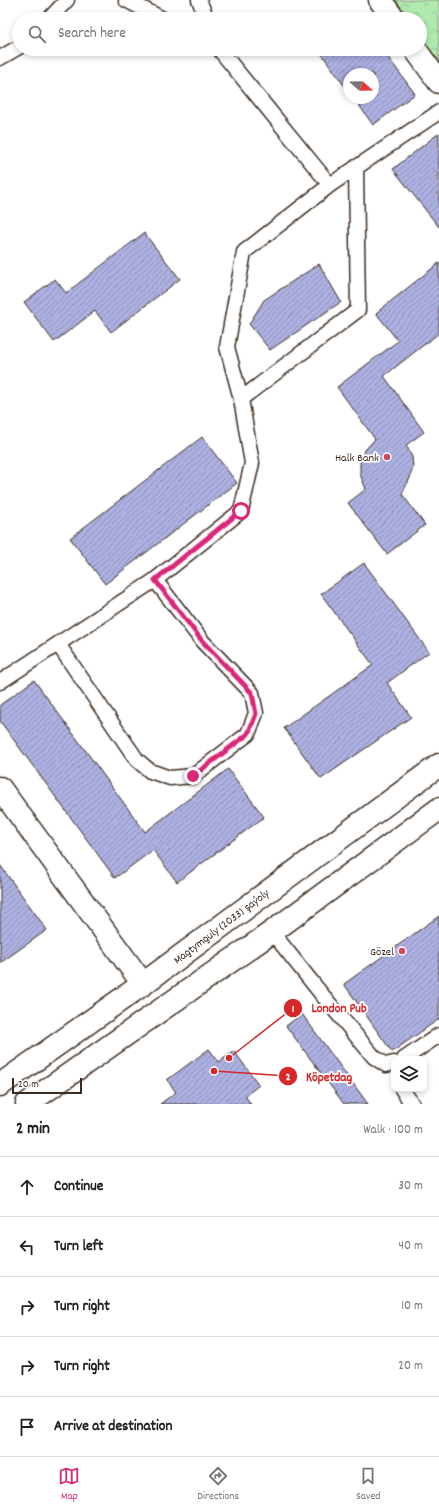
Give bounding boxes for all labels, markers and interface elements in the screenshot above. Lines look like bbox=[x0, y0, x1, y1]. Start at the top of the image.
search box bbox=[12, 12, 427, 56]
icon: search bbox=[26, 23, 48, 45]
text: Search here bbox=[58, 23, 126, 45]
north arrow bbox=[343, 68, 379, 104]
place label: Halk Bank bbox=[335, 450, 379, 467]
marker: Halk Bank bbox=[382, 452, 392, 462]
route start bbox=[232, 502, 250, 520]
route end bbox=[184, 767, 202, 785]
street label: Magtymguly (2033) şaýoly bbox=[170, 885, 274, 969]
place label: Gözel bbox=[370, 944, 394, 961]
marker: Gözel bbox=[397, 946, 407, 956]
callout: London Pub bbox=[283, 995, 374, 1020]
text: London Pub bbox=[311, 1000, 367, 1019]
text: 1 bbox=[292, 1001, 295, 1018]
map controls bbox=[391, 1056, 427, 1092]
button: layers bbox=[391, 1056, 427, 1092]
callout: Köpetdag bbox=[278, 1064, 360, 1089]
text: 2 bbox=[285, 1069, 291, 1086]
text: Köpetdag bbox=[306, 1069, 352, 1088]
scale bar bbox=[12, 1076, 82, 1095]
text: 20 m bbox=[18, 1077, 39, 1093]
text: 2 min bbox=[16, 1118, 50, 1142]
text: Walk · 100 m bbox=[363, 1121, 423, 1140]
icon: ahead bbox=[16, 1176, 38, 1198]
text: Continue bbox=[54, 1176, 103, 1198]
text: 30 m bbox=[398, 1177, 423, 1196]
icon: left bbox=[16, 1236, 38, 1258]
text: Turn left bbox=[54, 1236, 103, 1258]
text: 40 m bbox=[399, 1237, 423, 1256]
icon: right bbox=[16, 1296, 38, 1318]
text: Turn right bbox=[54, 1296, 110, 1318]
text: 10 m bbox=[401, 1297, 423, 1316]
icon: right bbox=[16, 1356, 38, 1378]
text: Turn right bbox=[54, 1356, 110, 1378]
text: 20 m bbox=[398, 1357, 423, 1376]
icon: arrive bbox=[16, 1416, 38, 1438]
text: Arrive at destination bbox=[54, 1416, 172, 1438]
tab: Map bbox=[58, 1465, 80, 1505]
tab: Directions bbox=[197, 1465, 239, 1505]
tab: Saved bbox=[356, 1465, 381, 1505]

